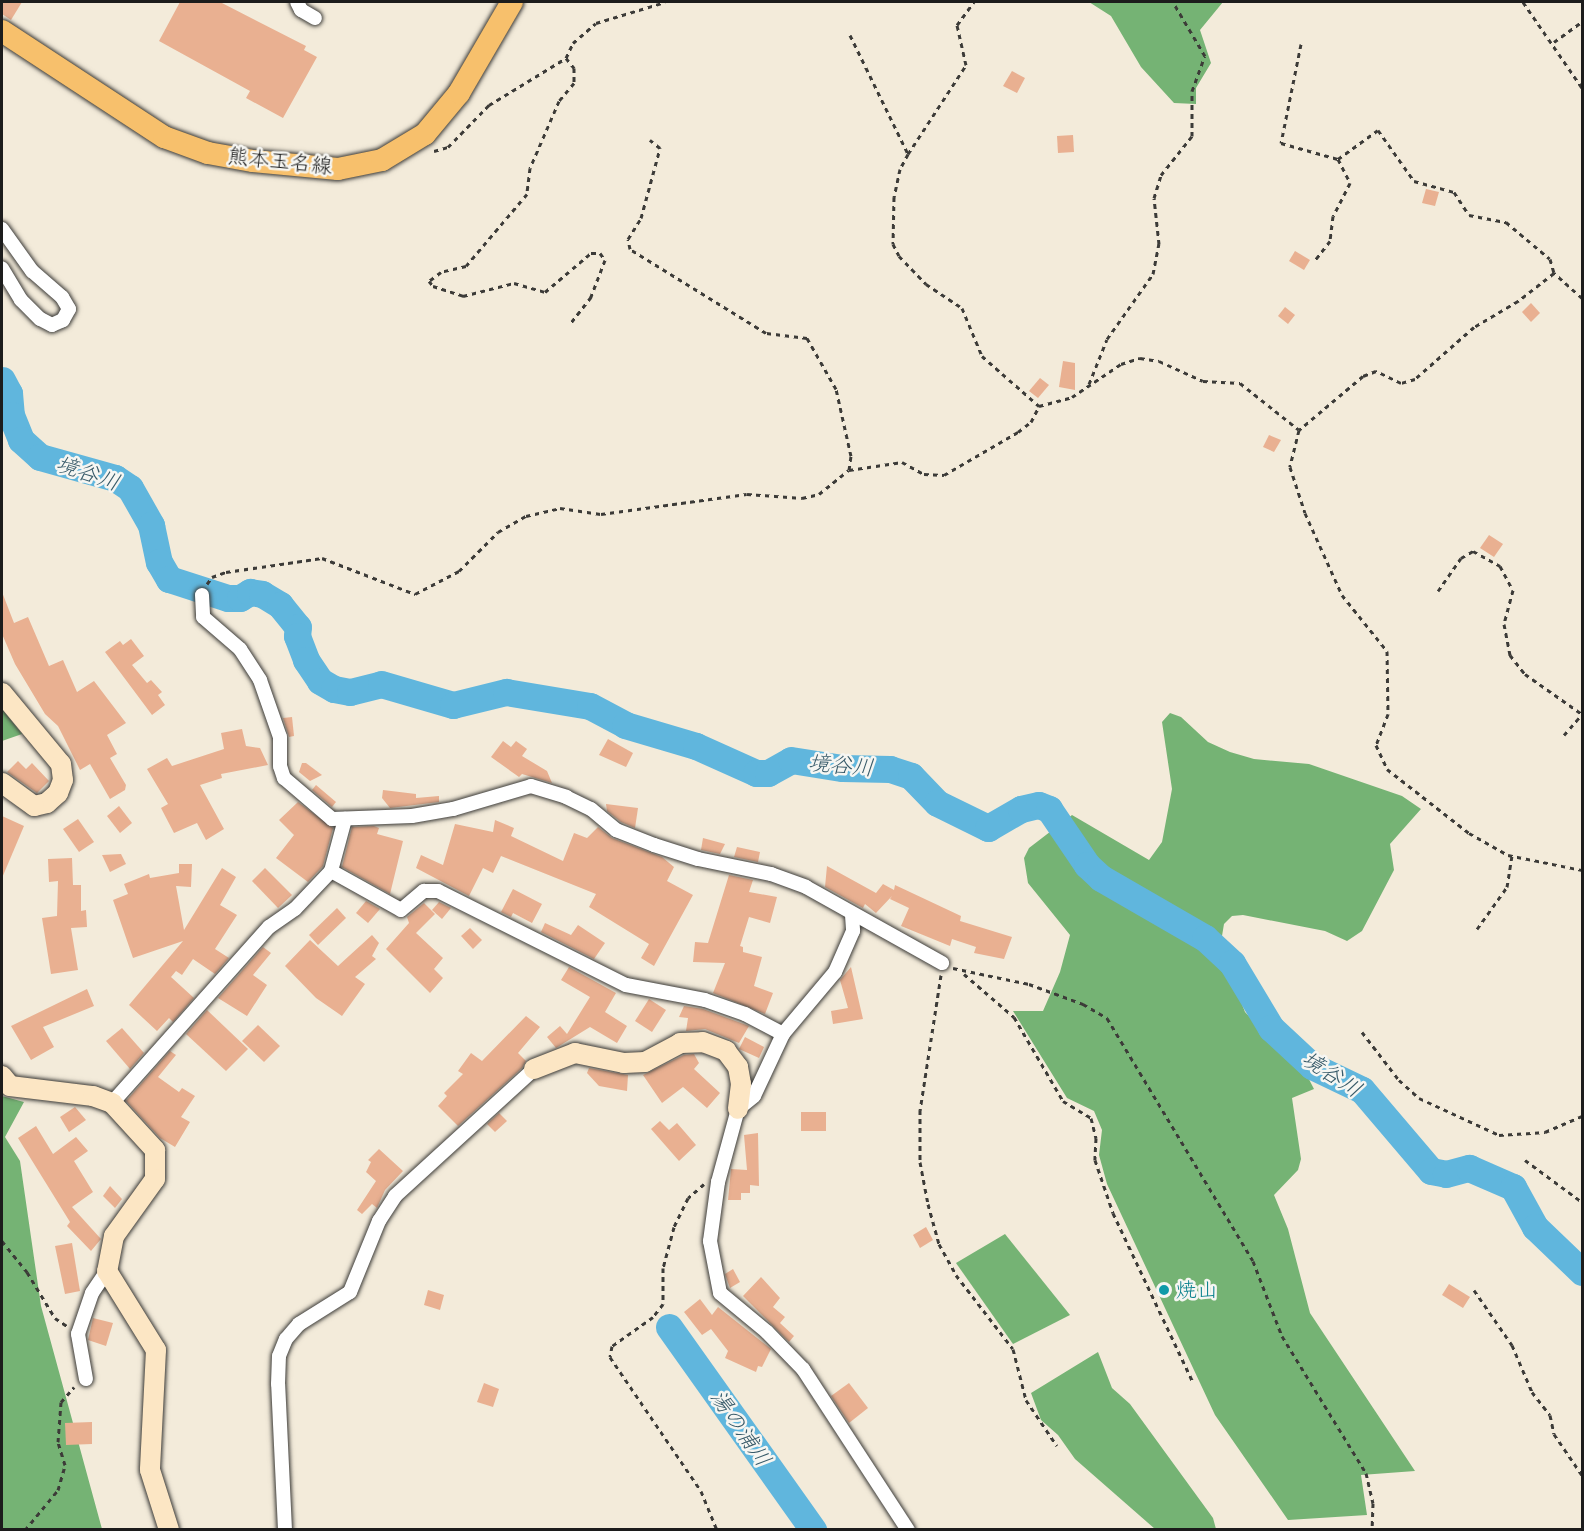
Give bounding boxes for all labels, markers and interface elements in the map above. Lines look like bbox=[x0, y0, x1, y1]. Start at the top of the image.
street label: 熊本玉名線 bbox=[226, 143, 334, 179]
water label: 境谷川 bbox=[53, 450, 123, 496]
water label: 境谷川 bbox=[807, 749, 875, 781]
water label: 境谷川 bbox=[1297, 1045, 1367, 1103]
place label: 焼山 bbox=[1176, 1277, 1218, 1303]
marker: 焼山 bbox=[1157, 1283, 1171, 1297]
water label: 湯の浦川 bbox=[705, 1384, 777, 1472]

